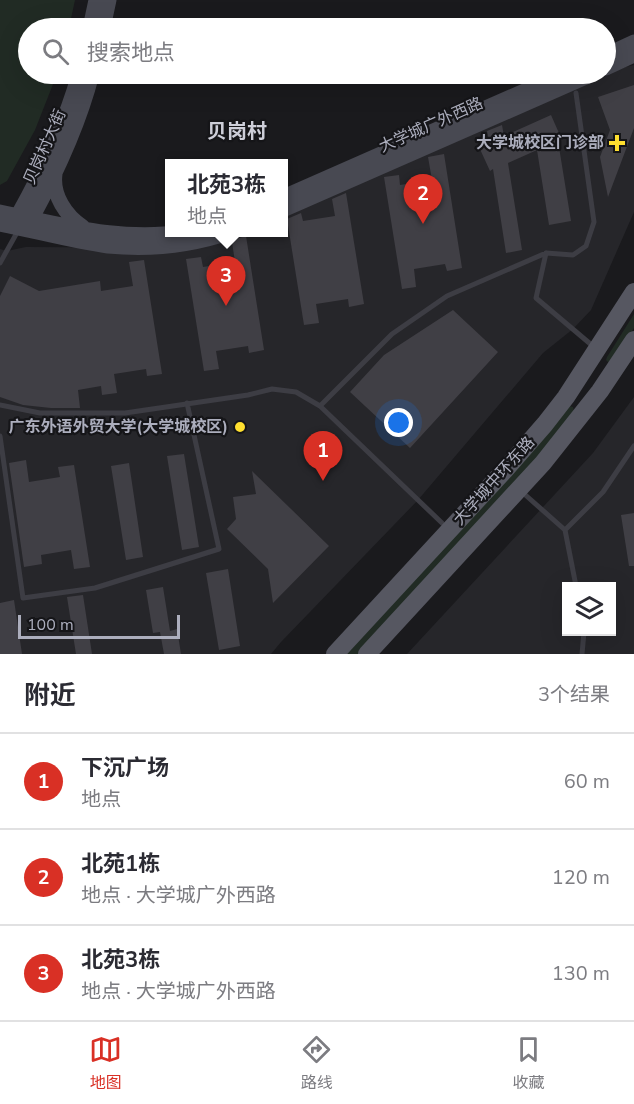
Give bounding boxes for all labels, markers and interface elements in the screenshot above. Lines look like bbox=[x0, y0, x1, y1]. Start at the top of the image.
search box bbox=[18, 18, 616, 84]
icon: search bbox=[39, 35, 72, 68]
text: 搜索地点 bbox=[87, 38, 175, 68]
street label: 大学城广外西路 bbox=[375, 92, 487, 158]
street label: 贝岗村大街 bbox=[19, 106, 71, 188]
district label: 贝岗村 bbox=[207, 118, 267, 145]
place label: 大学城校区门诊部 bbox=[476, 132, 604, 154]
marker: 大学城校区门诊部 bbox=[608, 134, 626, 152]
popup bbox=[165, 159, 288, 237]
text: 北苑3栋 bbox=[187, 170, 266, 200]
pin: 2 bbox=[404, 174, 442, 224]
text: 地点 bbox=[187, 203, 227, 230]
pin: 3 bbox=[206, 256, 246, 306]
your location bbox=[384, 408, 413, 437]
place label: 广东外语外贸大学(大学城校区) bbox=[9, 416, 228, 438]
marker: 广东外语外贸大学(大学城校区) bbox=[233, 420, 247, 434]
pin: 1 bbox=[304, 432, 342, 481]
street label: 大学城中环东路 bbox=[448, 432, 540, 530]
map controls bbox=[562, 582, 616, 636]
button: layers bbox=[562, 582, 616, 636]
scale bar bbox=[18, 612, 180, 640]
text: 100 m bbox=[27, 614, 74, 636]
text: 附近 bbox=[24, 678, 76, 713]
text: 3个结果 bbox=[538, 681, 610, 708]
text: 下沉广场 bbox=[81, 753, 169, 783]
text: 1 bbox=[38, 768, 50, 795]
text: 60 m bbox=[564, 768, 610, 795]
text: 地点 bbox=[81, 786, 121, 813]
text: 北苑1栋 bbox=[81, 849, 160, 879]
text: 2 bbox=[38, 864, 50, 891]
text: 120 m bbox=[552, 864, 610, 891]
text: 地点 · 大学城广外西路 bbox=[81, 882, 276, 909]
text: 北苑3栋 bbox=[81, 945, 160, 975]
text: 3 bbox=[38, 960, 50, 987]
text: 130 m bbox=[552, 960, 610, 987]
text: 地点 · 大学城广外西路 bbox=[81, 978, 276, 1005]
tab: 地图 bbox=[89, 1033, 122, 1094]
tab: 路线 bbox=[300, 1033, 333, 1094]
tab: 收藏 bbox=[512, 1033, 545, 1094]

